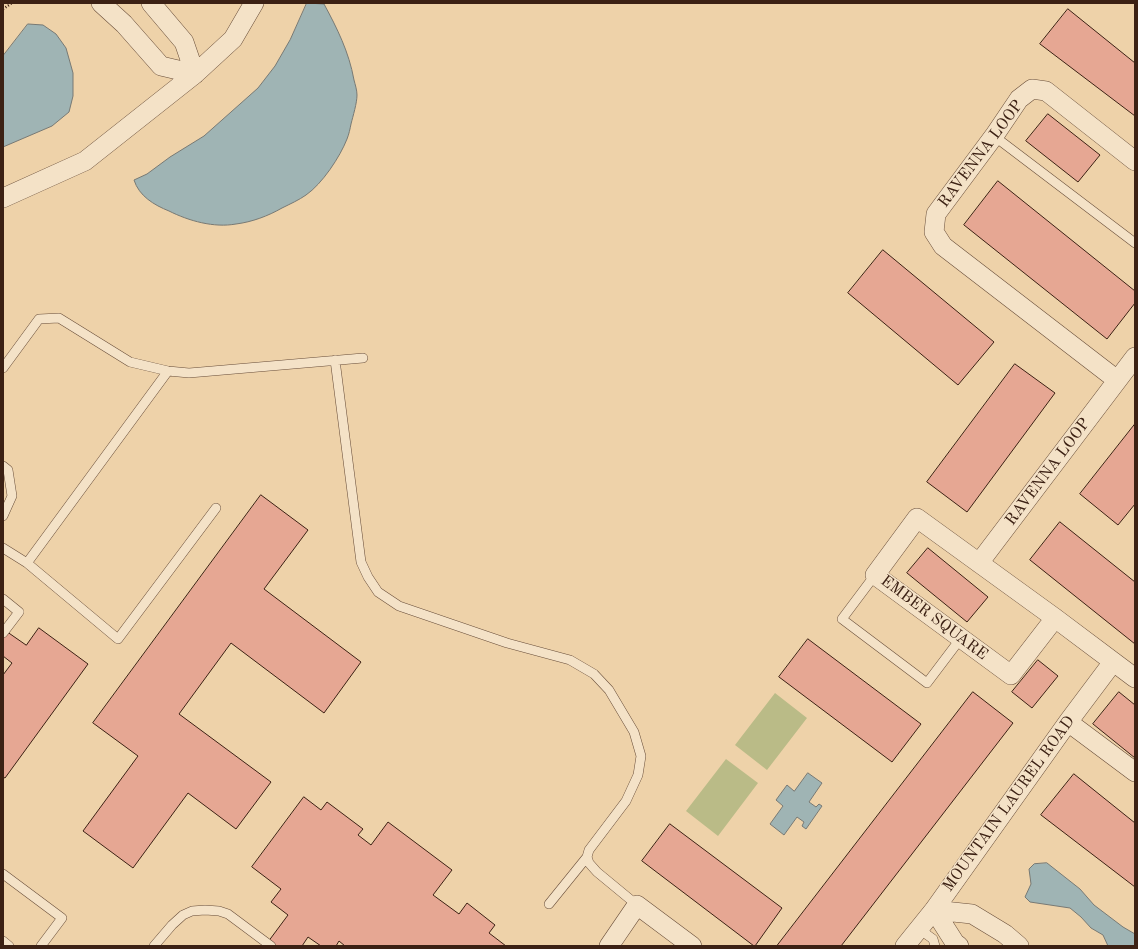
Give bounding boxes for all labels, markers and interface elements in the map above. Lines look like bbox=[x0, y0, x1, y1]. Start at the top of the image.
street label: RAVENNA LOOP bbox=[934, 97, 1028, 211]
street label: RAVENNA LOOP bbox=[1001, 415, 1095, 529]
street label: EMBER SQUARE bbox=[877, 571, 991, 665]
street label: MOUNTAIN LAUREL ROAD bbox=[939, 712, 1079, 896]

